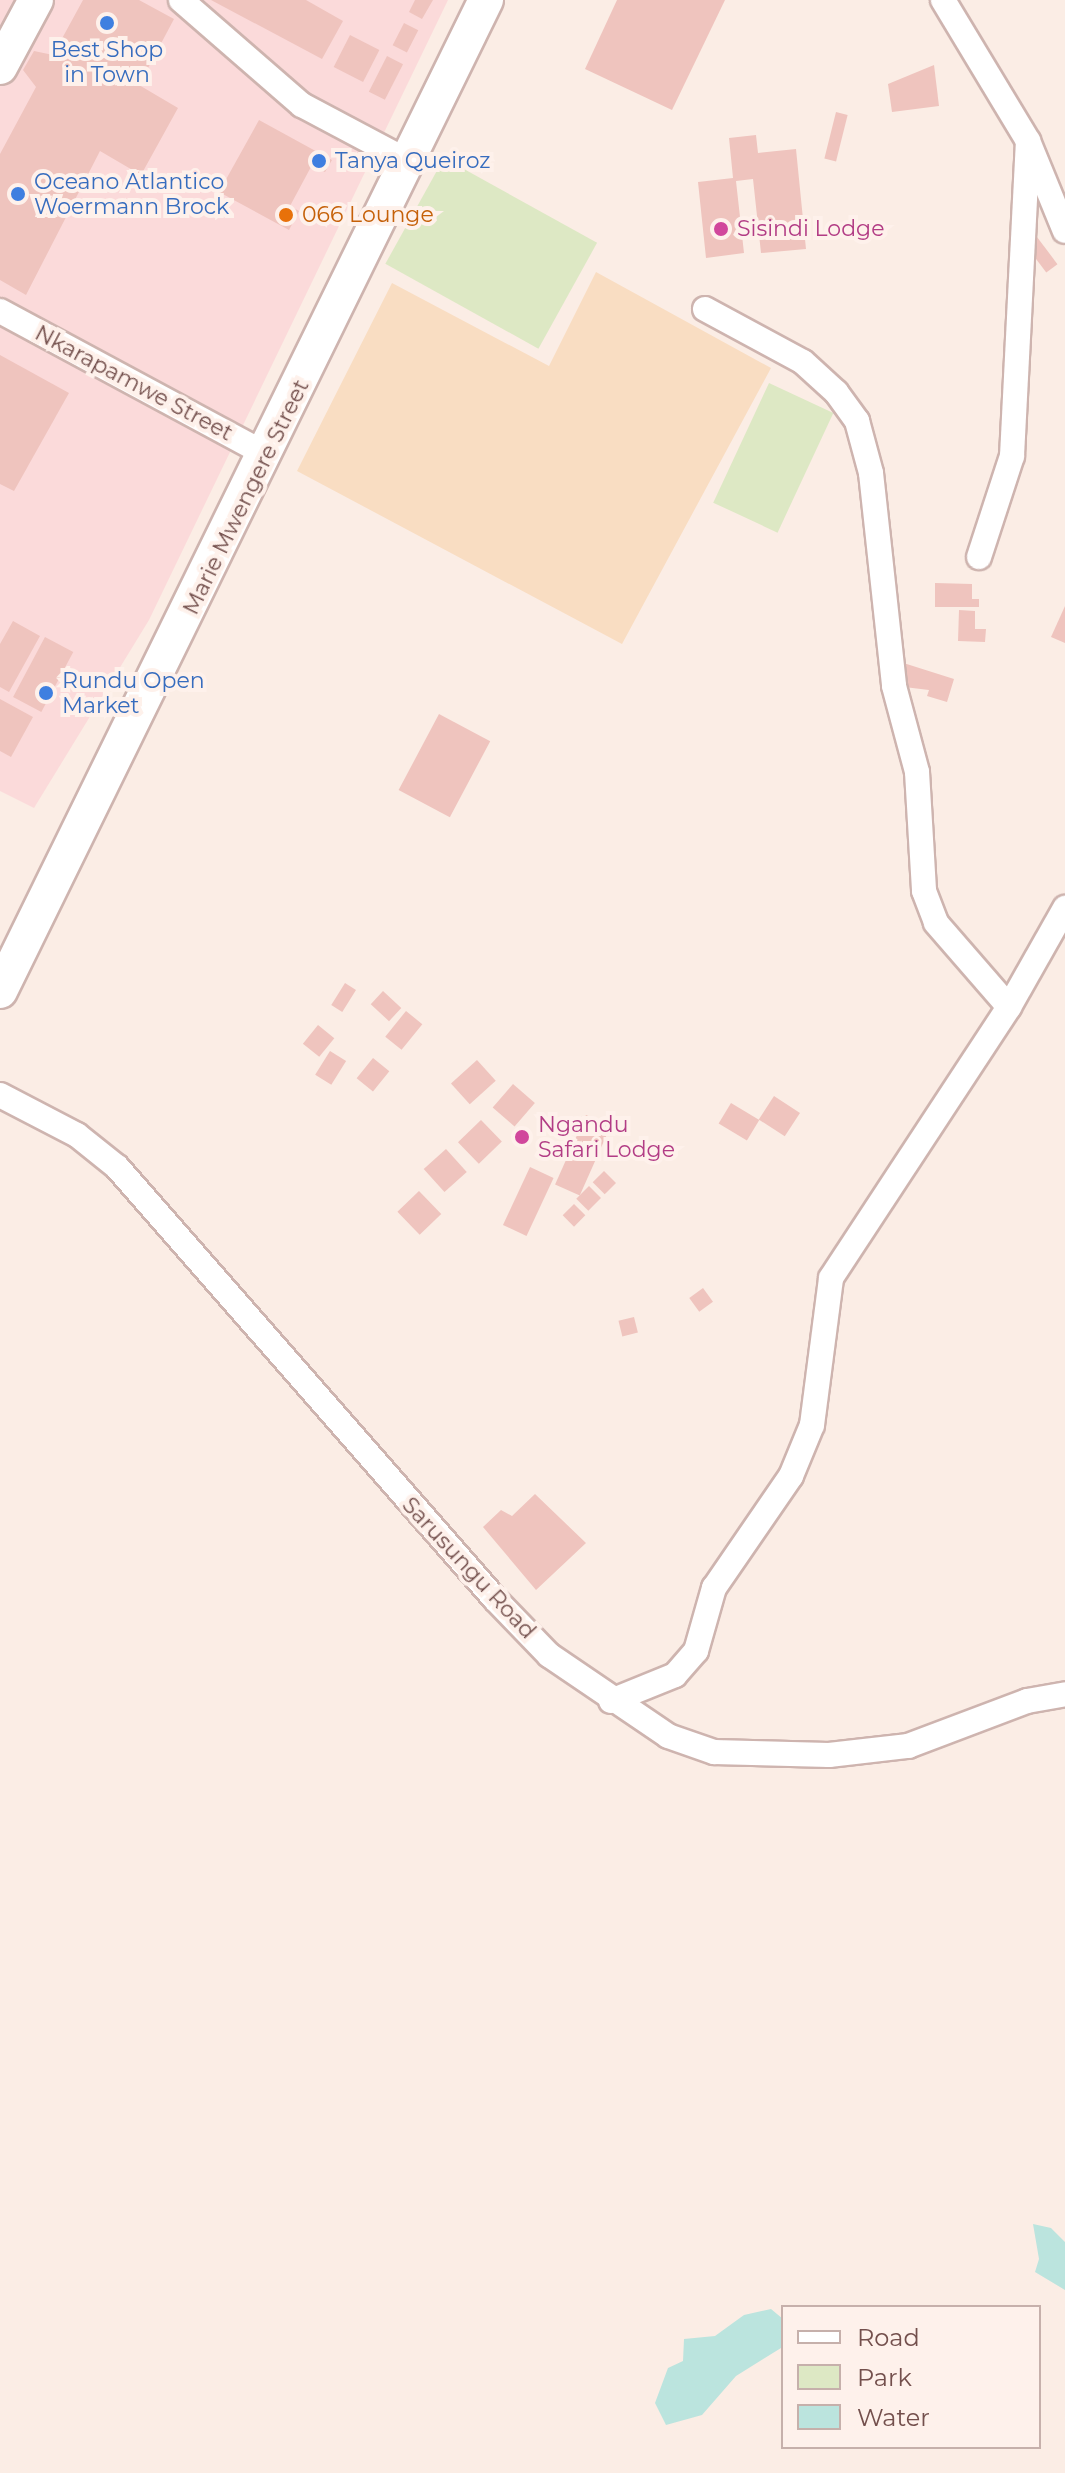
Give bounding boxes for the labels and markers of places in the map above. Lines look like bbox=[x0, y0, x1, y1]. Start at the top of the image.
marker: Best Shop in Town bbox=[98, 14, 116, 32]
place label: Best Shop in Town bbox=[51, 36, 163, 88]
place label: Tanya Queiroz bbox=[335, 148, 490, 174]
marker: Tanya Queiroz bbox=[310, 152, 328, 170]
place label: Oceano Atlantico Woermann Brock bbox=[34, 168, 229, 220]
marker: Oceano Atlantico Woermann Brock bbox=[9, 185, 27, 203]
place label: 066 Lounge bbox=[302, 202, 434, 228]
marker: 066 Lounge bbox=[277, 206, 295, 224]
place label: Sisindi Lodge bbox=[737, 216, 884, 242]
marker: Sisindi Lodge bbox=[712, 220, 730, 238]
place label: Rundu Open Market bbox=[62, 667, 205, 718]
marker: Rundu Open Market bbox=[37, 684, 55, 702]
place label: Ngandu Safari Lodge bbox=[538, 1111, 675, 1162]
marker: Ngandu Safari Lodge bbox=[513, 1128, 531, 1146]

